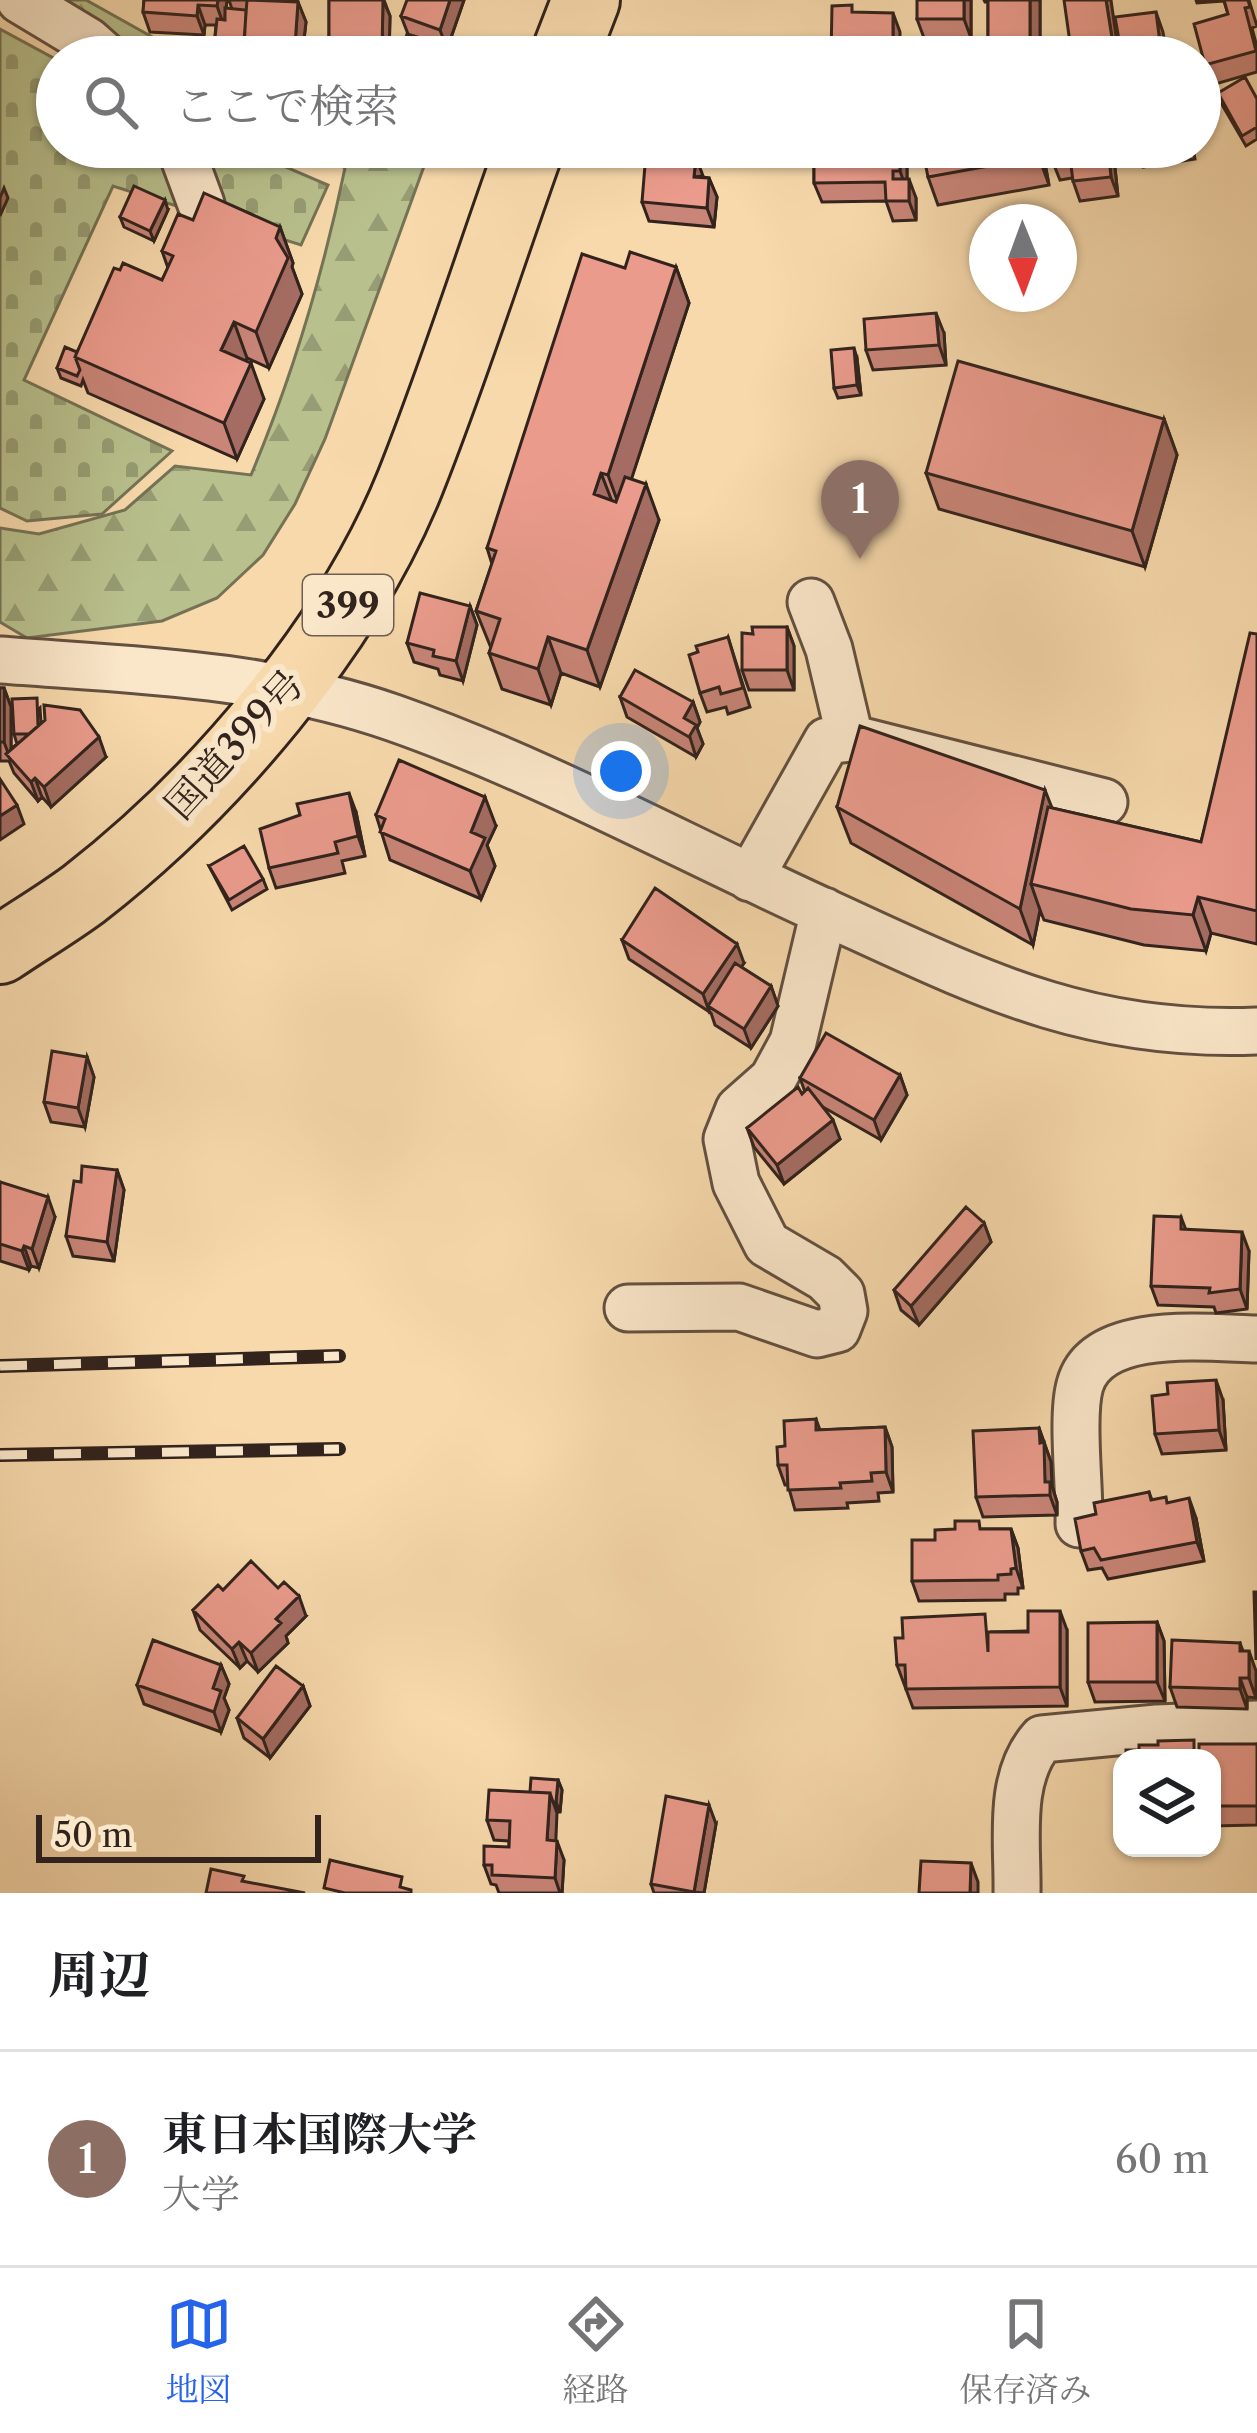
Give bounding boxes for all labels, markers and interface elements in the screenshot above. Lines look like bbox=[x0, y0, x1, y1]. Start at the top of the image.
search box bbox=[36, 36, 1221, 168]
icon: search bbox=[78, 69, 144, 135]
text: ここで検索 bbox=[174, 78, 399, 134]
north arrow bbox=[969, 204, 1077, 312]
pin: 1 bbox=[821, 460, 899, 559]
road number: 399 bbox=[303, 575, 393, 635]
street label: 国道399号 bbox=[155, 660, 313, 828]
your location bbox=[591, 741, 651, 801]
map controls bbox=[1113, 1749, 1221, 1857]
button: layers bbox=[1113, 1749, 1221, 1857]
scale bar bbox=[36, 1809, 321, 1862]
text: 50 m bbox=[54, 1815, 132, 1856]
text: 周辺 bbox=[48, 1944, 150, 2006]
text: 東日本国際大学 bbox=[162, 2106, 477, 2162]
text: 1 bbox=[78, 2135, 96, 2183]
text: 60 m bbox=[1115, 2135, 1209, 2183]
text: 大学 bbox=[162, 2170, 240, 2218]
tab: 地図 bbox=[166, 2291, 232, 2410]
tab: 経路 bbox=[563, 2291, 629, 2410]
tab: 保存済み bbox=[960, 2291, 1092, 2410]

